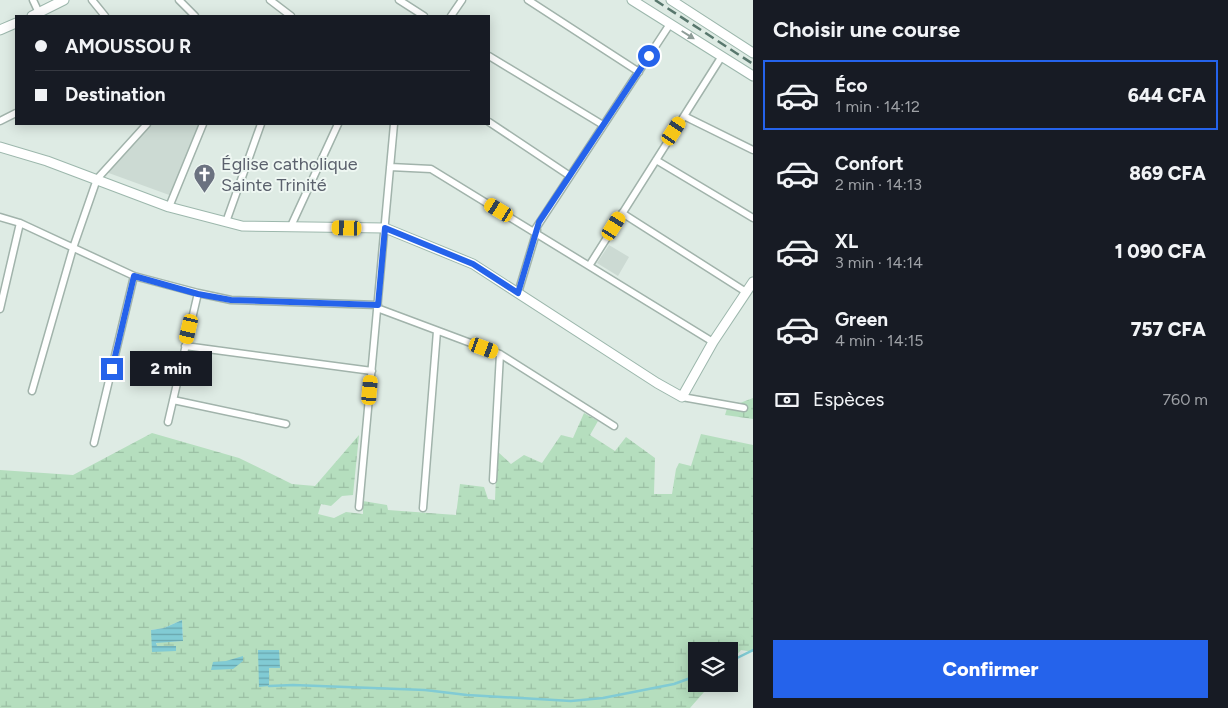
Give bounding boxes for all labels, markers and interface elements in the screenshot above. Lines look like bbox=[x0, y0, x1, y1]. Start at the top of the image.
text: Choisir une course bbox=[773, 16, 960, 43]
one-way arrow bbox=[682, 31, 695, 40]
text: AMOUSSOU R bbox=[65, 35, 191, 58]
route start bbox=[638, 45, 660, 67]
icon: car bbox=[775, 73, 820, 118]
text: Éco bbox=[835, 74, 868, 97]
text: Destination bbox=[65, 83, 166, 106]
text: 644 CFA bbox=[1128, 84, 1206, 107]
text: 1 min · 14:12 bbox=[835, 97, 920, 116]
car bbox=[659, 114, 688, 148]
icon: car bbox=[775, 151, 820, 196]
text: Confort bbox=[835, 152, 904, 175]
place label: Église catholique Sainte Trinité bbox=[221, 153, 358, 196]
church icon: Église catholique Sainte Trinité bbox=[193, 162, 217, 193]
text: 869 CFA bbox=[1129, 162, 1206, 185]
text: 2 min · 14:13 bbox=[835, 175, 922, 194]
car bbox=[482, 196, 515, 224]
car bbox=[599, 209, 628, 243]
car bbox=[331, 220, 362, 236]
icon: car bbox=[775, 229, 820, 274]
text: XL bbox=[835, 230, 858, 253]
text: 1 090 CFA bbox=[1115, 240, 1206, 263]
text: 3 min · 14:14 bbox=[835, 253, 923, 272]
icon: car bbox=[775, 307, 820, 352]
text: Green bbox=[835, 308, 888, 331]
car bbox=[178, 313, 199, 345]
text: 757 CFA bbox=[1131, 318, 1206, 341]
text: 4 min · 14:15 bbox=[835, 331, 924, 350]
car bbox=[467, 336, 500, 360]
callout: 2 min bbox=[130, 352, 212, 386]
route end bbox=[101, 358, 123, 380]
text: 2 min bbox=[151, 359, 191, 378]
car bbox=[361, 374, 378, 406]
icon: cash bbox=[773, 386, 801, 414]
text: Espèces bbox=[813, 388, 884, 411]
text: 760 m bbox=[1163, 390, 1208, 409]
button: Confirmer bbox=[773, 640, 1208, 698]
map controls bbox=[688, 642, 738, 692]
button: layers bbox=[688, 642, 738, 692]

